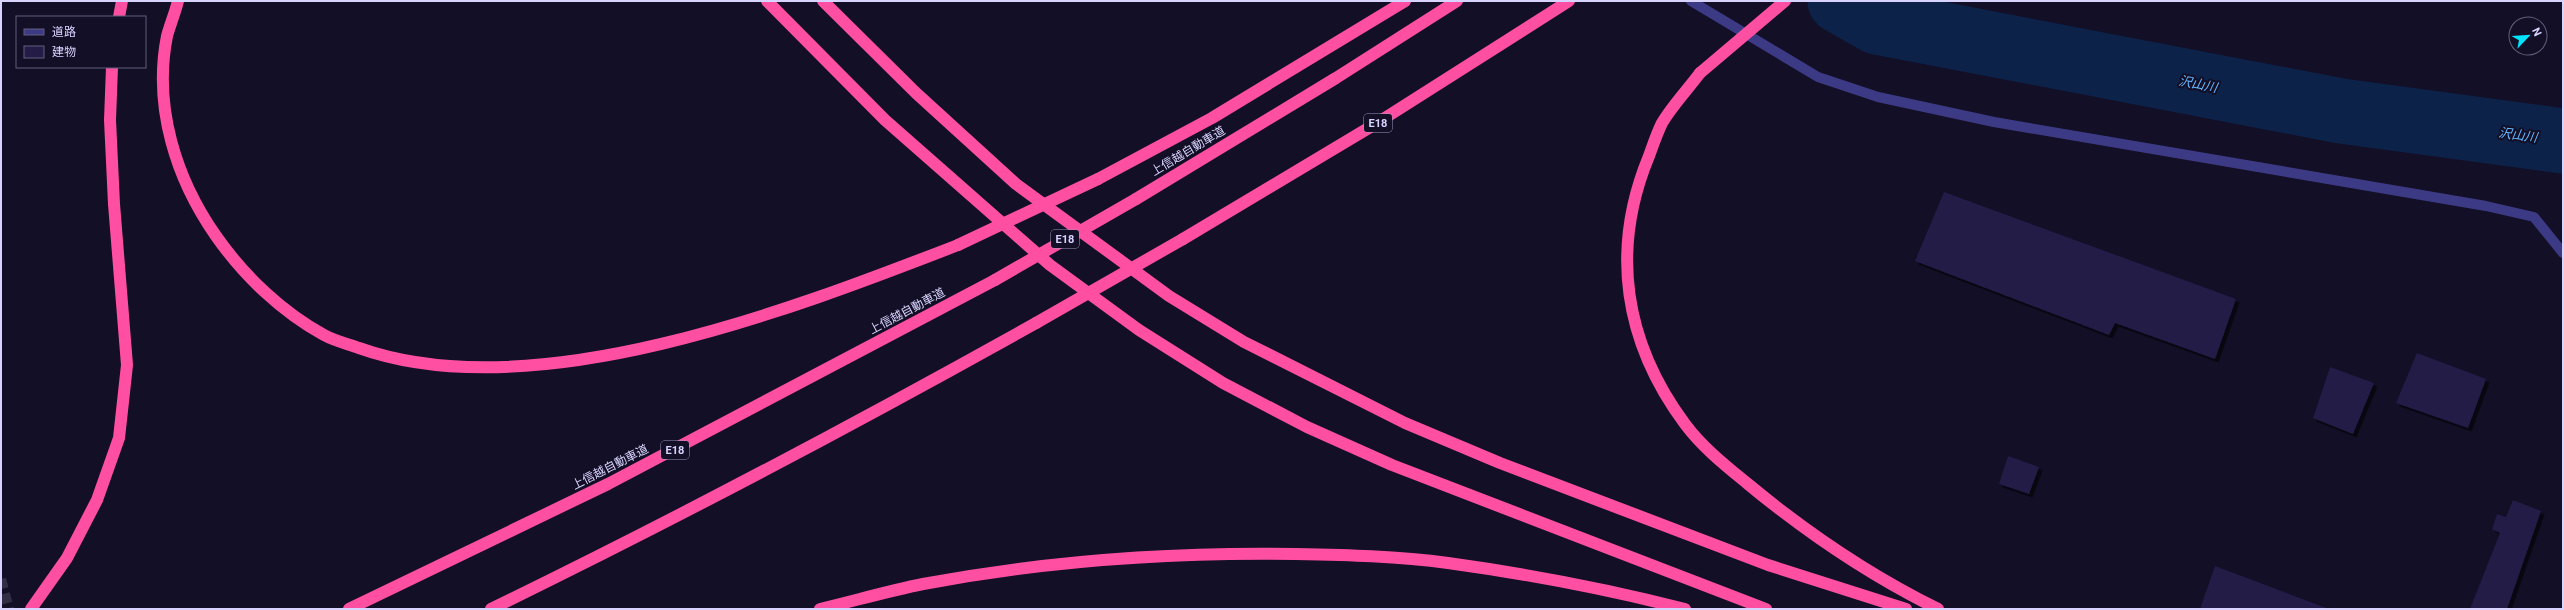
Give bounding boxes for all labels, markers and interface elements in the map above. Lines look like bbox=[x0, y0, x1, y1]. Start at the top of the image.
legend bbox=[16, 16, 146, 68]
north arrow bbox=[2508, 16, 2548, 56]
text: 道路 bbox=[52, 25, 76, 39]
text: N bbox=[2529, 26, 2544, 38]
text: 建物 bbox=[52, 45, 76, 59]
water label: 沢山川 bbox=[2177, 73, 2221, 95]
road number: E18 bbox=[1364, 114, 1392, 132]
street label: 上信越自動車道 bbox=[1148, 123, 1228, 179]
water label: 沢山川 bbox=[2498, 125, 2540, 145]
road number: E18 bbox=[1051, 230, 1079, 248]
street label: 上信越自動車道 bbox=[867, 285, 947, 337]
road number: E18 bbox=[661, 441, 689, 459]
street label: 上信越自動車道 bbox=[569, 442, 651, 492]

